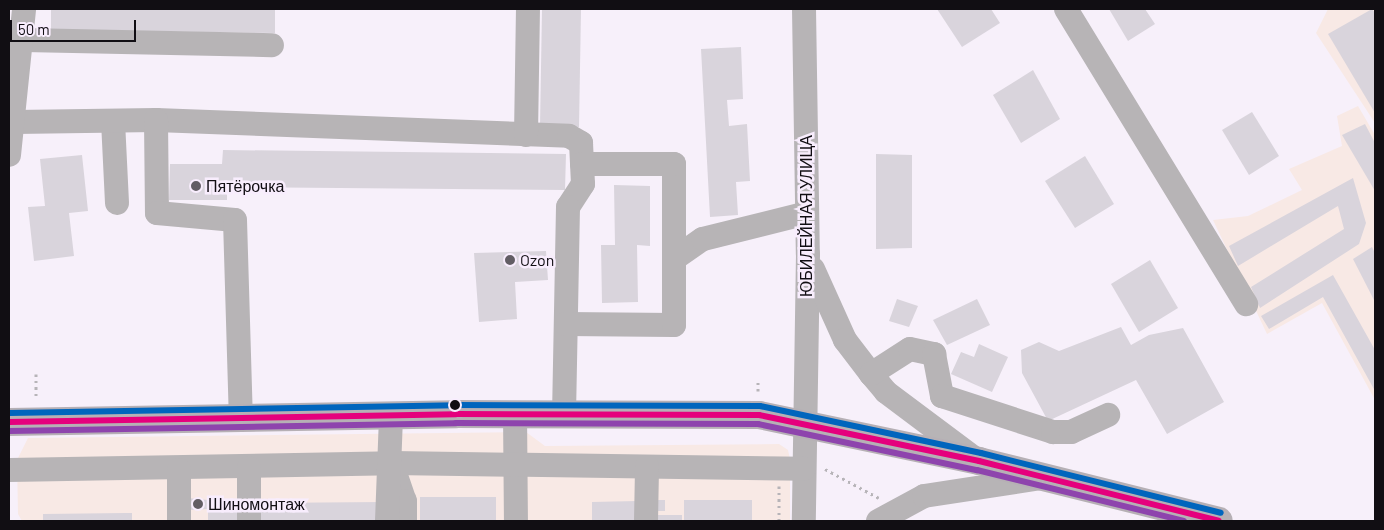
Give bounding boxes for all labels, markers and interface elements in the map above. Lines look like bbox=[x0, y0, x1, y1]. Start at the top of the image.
scale bar bbox=[12, 10, 139, 42]
text: 50 m bbox=[18, 20, 50, 38]
street label: ЮБИЛЕЙНАЯ УЛИЦА bbox=[796, 135, 816, 297]
place label: Пятёрочка bbox=[206, 176, 284, 196]
marker: Пятёрочка bbox=[190, 180, 202, 192]
place label: Ozon bbox=[520, 250, 554, 270]
marker: Ozon bbox=[504, 254, 516, 266]
unlabelled marker bbox=[450, 400, 460, 410]
place label: Шиномонтаж bbox=[208, 494, 305, 514]
marker: Шиномонтаж bbox=[192, 498, 204, 510]

